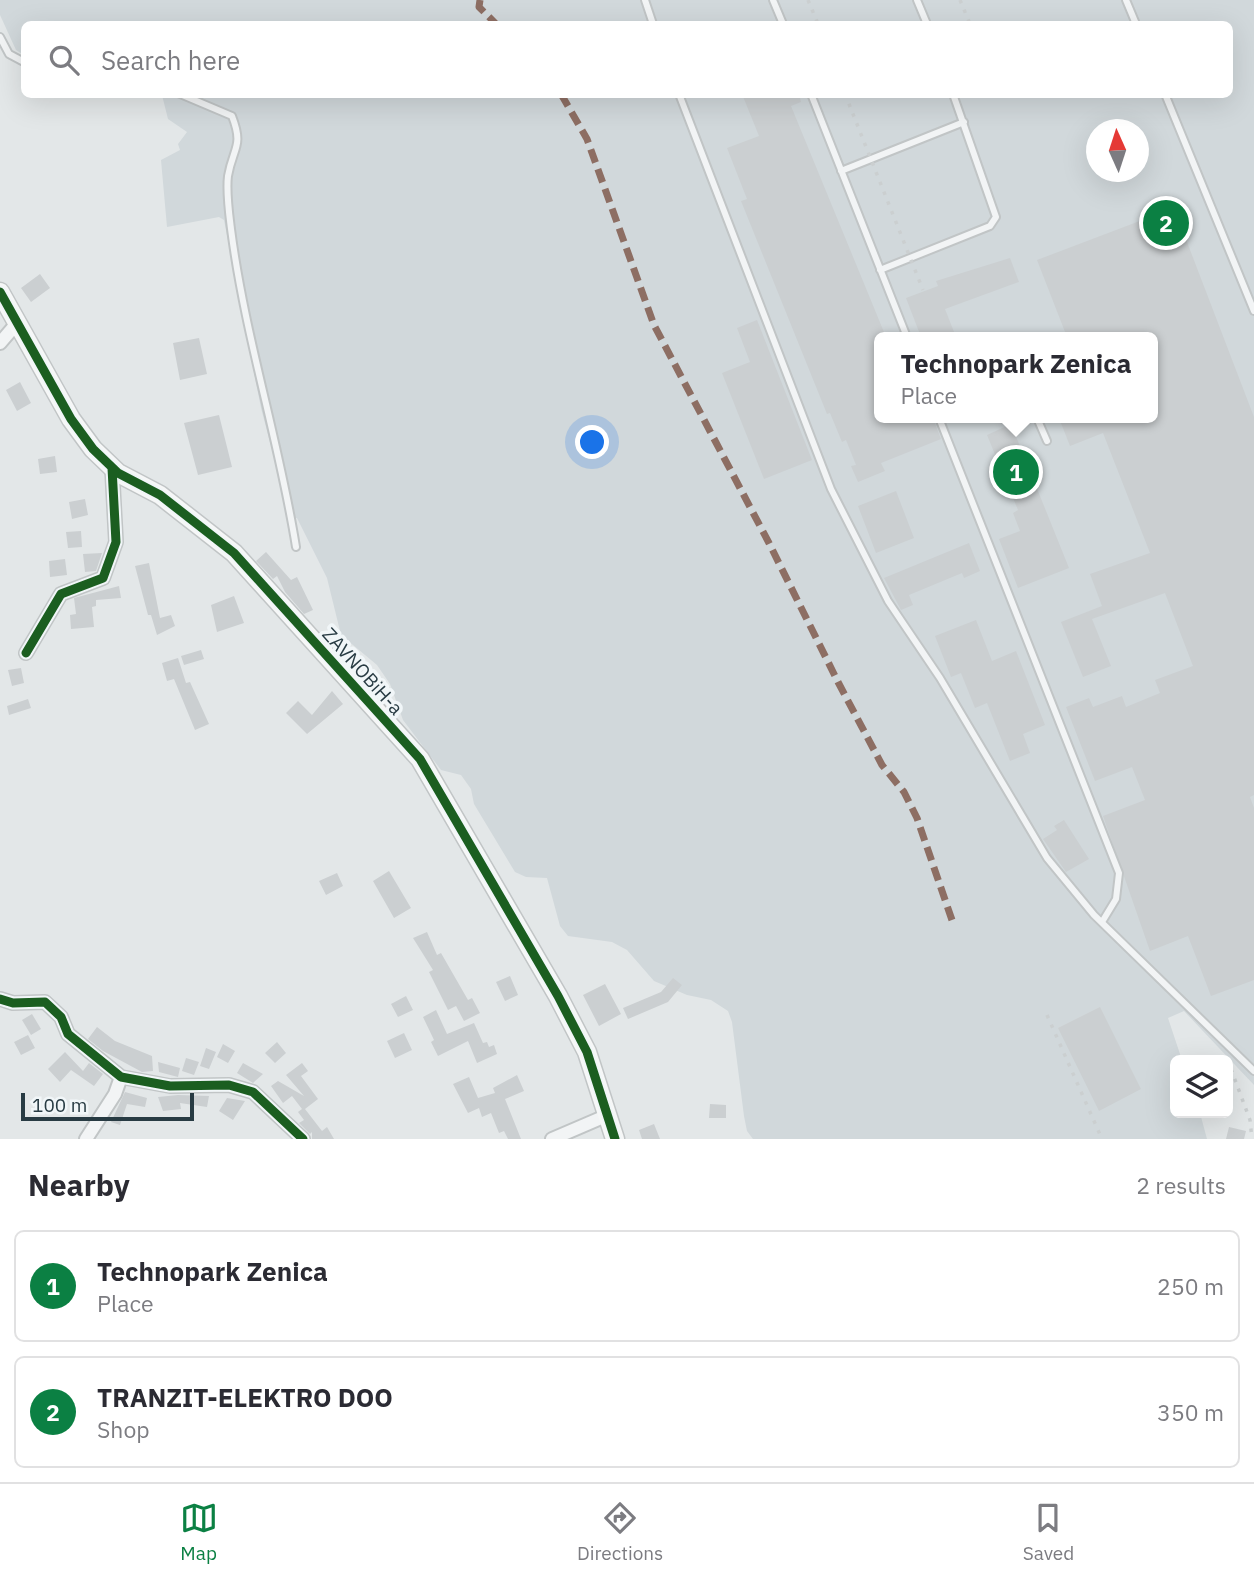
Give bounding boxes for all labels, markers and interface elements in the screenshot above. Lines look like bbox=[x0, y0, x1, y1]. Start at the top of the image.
search box bbox=[21, 21, 1233, 98]
icon: search bbox=[45, 41, 83, 79]
text: Search here bbox=[101, 43, 240, 77]
north arrow bbox=[1086, 119, 1149, 182]
pin: 2 bbox=[1143, 197, 1189, 249]
popup bbox=[874, 332, 1158, 423]
text: Technopark Zenica bbox=[901, 346, 1131, 380]
text: Place bbox=[901, 380, 957, 410]
your location bbox=[575, 425, 609, 459]
pin: 1 bbox=[993, 446, 1039, 498]
street label: ZAVNOBiH-a bbox=[318, 622, 408, 720]
map controls bbox=[1170, 1055, 1233, 1118]
button: layers bbox=[1170, 1055, 1233, 1118]
scale bar bbox=[21, 1090, 194, 1122]
text: 100 m bbox=[32, 1093, 87, 1117]
text: Nearby bbox=[28, 1165, 130, 1204]
text: 2 results bbox=[1136, 1170, 1226, 1200]
text: Technopark Zenica bbox=[97, 1254, 328, 1288]
text: 1 bbox=[46, 1271, 60, 1301]
text: 250 m bbox=[1157, 1271, 1224, 1301]
text: Place bbox=[97, 1288, 154, 1318]
text: TRANZIT-ELEKTRO DOO bbox=[97, 1380, 393, 1414]
text: 2 bbox=[46, 1397, 60, 1427]
text: 350 m bbox=[1157, 1397, 1224, 1427]
text: Shop bbox=[97, 1414, 150, 1444]
tab: Map bbox=[180, 1499, 218, 1565]
tab: Directions bbox=[577, 1499, 663, 1565]
tab: Saved bbox=[1023, 1499, 1074, 1565]

